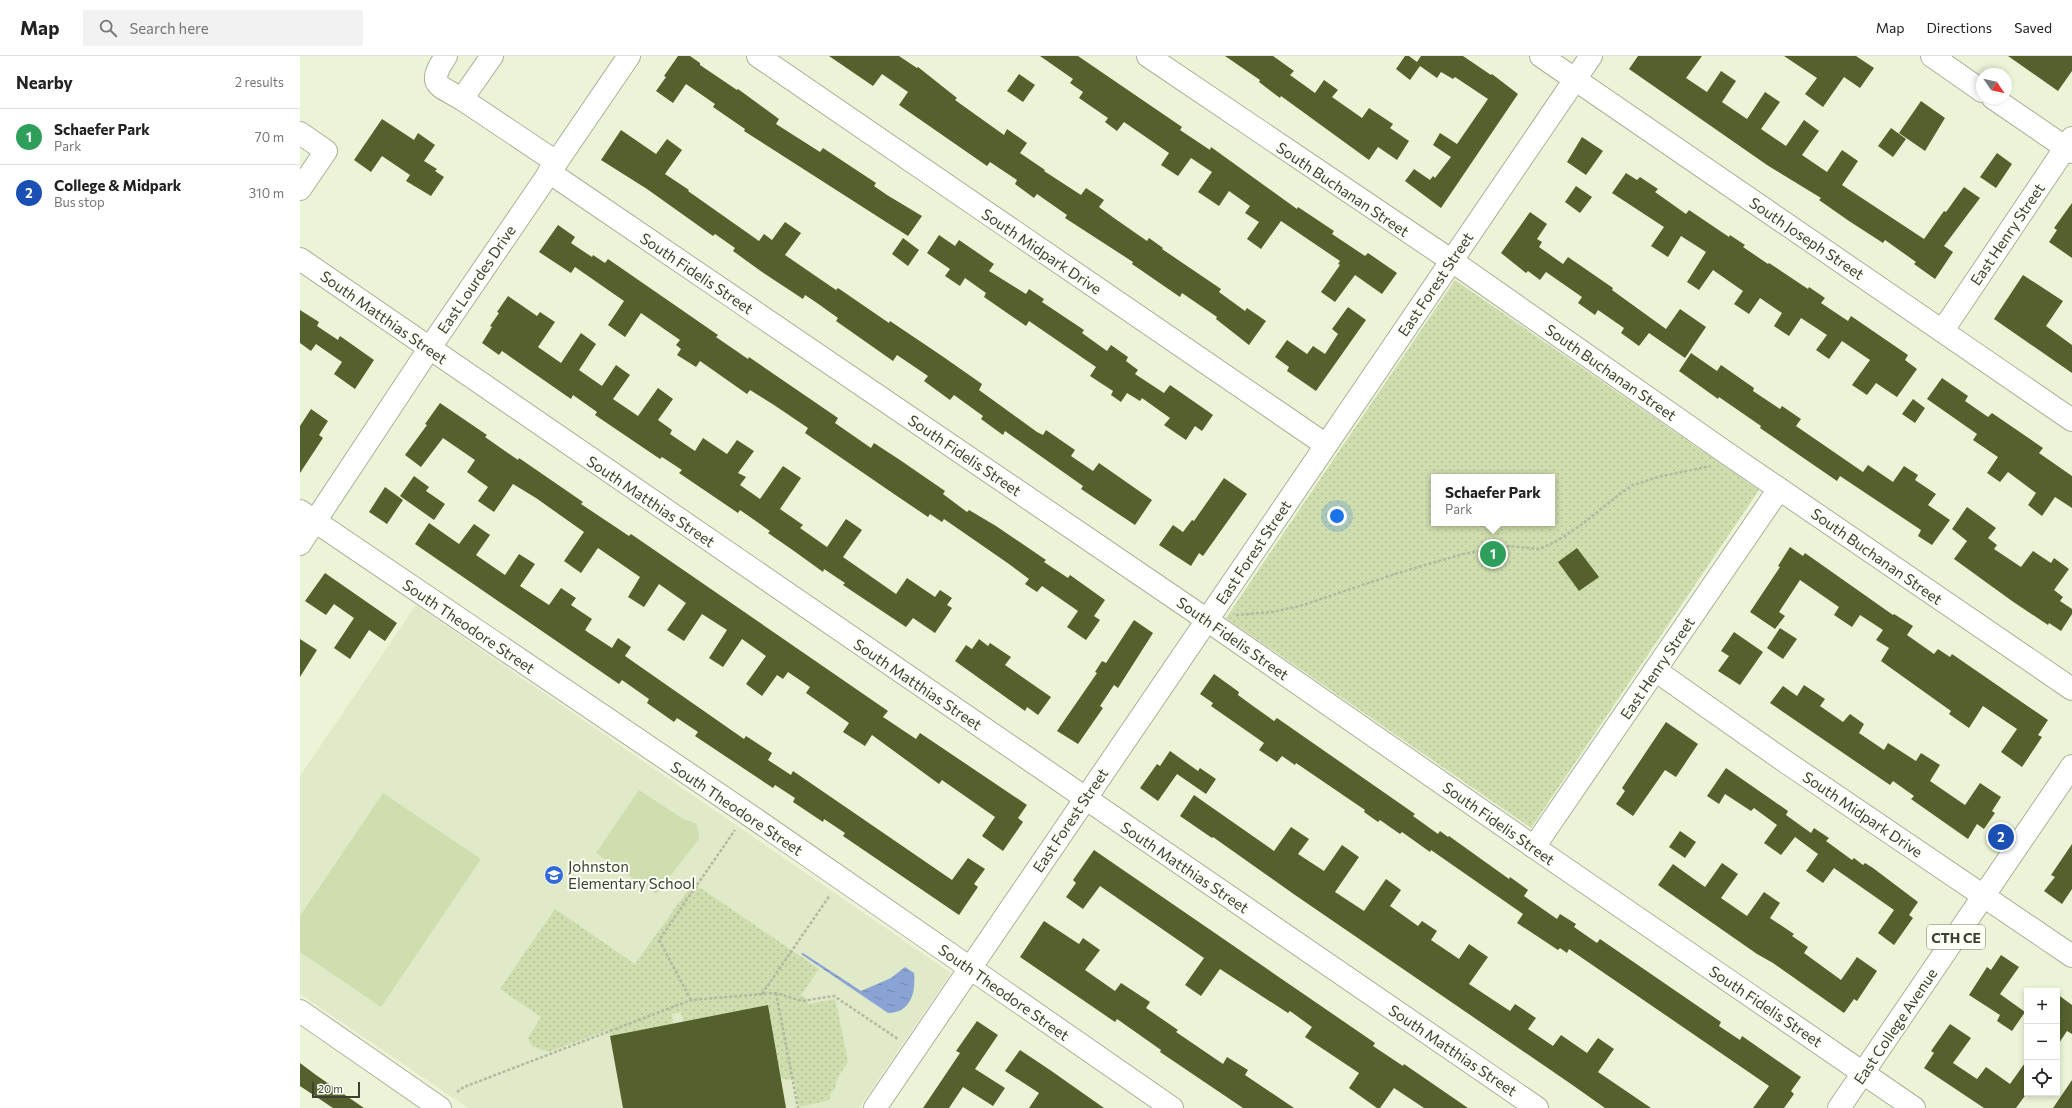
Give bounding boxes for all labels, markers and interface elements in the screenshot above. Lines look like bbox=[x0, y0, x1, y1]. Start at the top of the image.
search box bbox=[83, 10, 363, 46]
text: Map bbox=[20, 16, 59, 39]
icon: search bbox=[97, 17, 119, 39]
text: Search here bbox=[129, 19, 209, 37]
text: Map bbox=[1876, 19, 1905, 36]
text: Directions bbox=[1927, 19, 1992, 36]
text: Saved bbox=[2014, 19, 2052, 36]
north arrow bbox=[1976, 68, 2012, 104]
text: Nearby bbox=[16, 72, 73, 93]
text: 2 results bbox=[235, 74, 284, 90]
text: Schaefer Park bbox=[54, 120, 150, 138]
text: 1 bbox=[26, 129, 32, 145]
text: 70 m bbox=[255, 129, 284, 145]
text: Park bbox=[54, 138, 81, 154]
street label: South Buchanan Street bbox=[1273, 138, 1413, 240]
text: College & Midpark bbox=[54, 176, 181, 194]
street label: East Henry Street bbox=[1966, 180, 2048, 288]
text: 2 bbox=[25, 185, 33, 201]
text: 310 m bbox=[249, 185, 284, 201]
street label: South Joseph Street bbox=[1746, 193, 1868, 283]
text: Bus stop bbox=[54, 194, 105, 210]
street label: South Midpark Drive bbox=[979, 204, 1105, 298]
street label: East Lourdes Drive bbox=[433, 221, 519, 337]
street label: South Fidelis Street bbox=[637, 228, 757, 318]
street label: East Forest Street bbox=[1394, 229, 1476, 339]
street label: South Matthias Street bbox=[317, 266, 451, 368]
street label: South Buchanan Street bbox=[1542, 320, 1680, 424]
street label: South Fidelis Street bbox=[905, 410, 1025, 500]
street label: South Matthias Street bbox=[584, 451, 718, 551]
popup bbox=[1431, 474, 1555, 526]
text: Schaefer Park bbox=[1445, 483, 1541, 501]
street label: East Forest Street bbox=[1212, 497, 1294, 607]
text: Park bbox=[1445, 501, 1472, 517]
street label: South Buchanan Street bbox=[1808, 504, 1946, 608]
your location bbox=[1327, 506, 1347, 526]
pin: 1 bbox=[1480, 539, 1506, 569]
street label: South Theodore Street bbox=[400, 575, 538, 677]
street label: South Fidelis Street bbox=[1174, 593, 1292, 683]
street label: East Henry Street bbox=[1616, 614, 1698, 722]
street label: South Matthias Street bbox=[851, 634, 985, 734]
street label: South Theodore Street bbox=[668, 757, 806, 859]
street label: East Forest Street bbox=[1029, 765, 1111, 875]
street label: South Midpark Drive bbox=[1800, 767, 1926, 861]
street label: South Fidelis Street bbox=[1440, 778, 1558, 868]
street label: South Matthias Street bbox=[1118, 817, 1252, 917]
pin: 2 bbox=[1988, 822, 2014, 852]
place label: Johnston Elementary School bbox=[568, 857, 695, 892]
school or university icon: Johnston Elementary School bbox=[543, 864, 565, 886]
road number: CTH CE bbox=[1927, 925, 1985, 949]
street label: South Theodore Street bbox=[935, 940, 1073, 1044]
street label: South Fidelis Street bbox=[1706, 961, 1826, 1051]
street label: East College Avenue bbox=[1849, 964, 1941, 1087]
map controls bbox=[2024, 988, 2060, 1096]
button: + bbox=[2024, 988, 2060, 1024]
street label: South Matthias Street bbox=[1386, 1000, 1520, 1100]
button: − bbox=[2024, 1024, 2060, 1060]
button: locate bbox=[2024, 1060, 2060, 1096]
scale bar bbox=[312, 1080, 360, 1099]
text: 20 m bbox=[318, 1082, 343, 1095]

